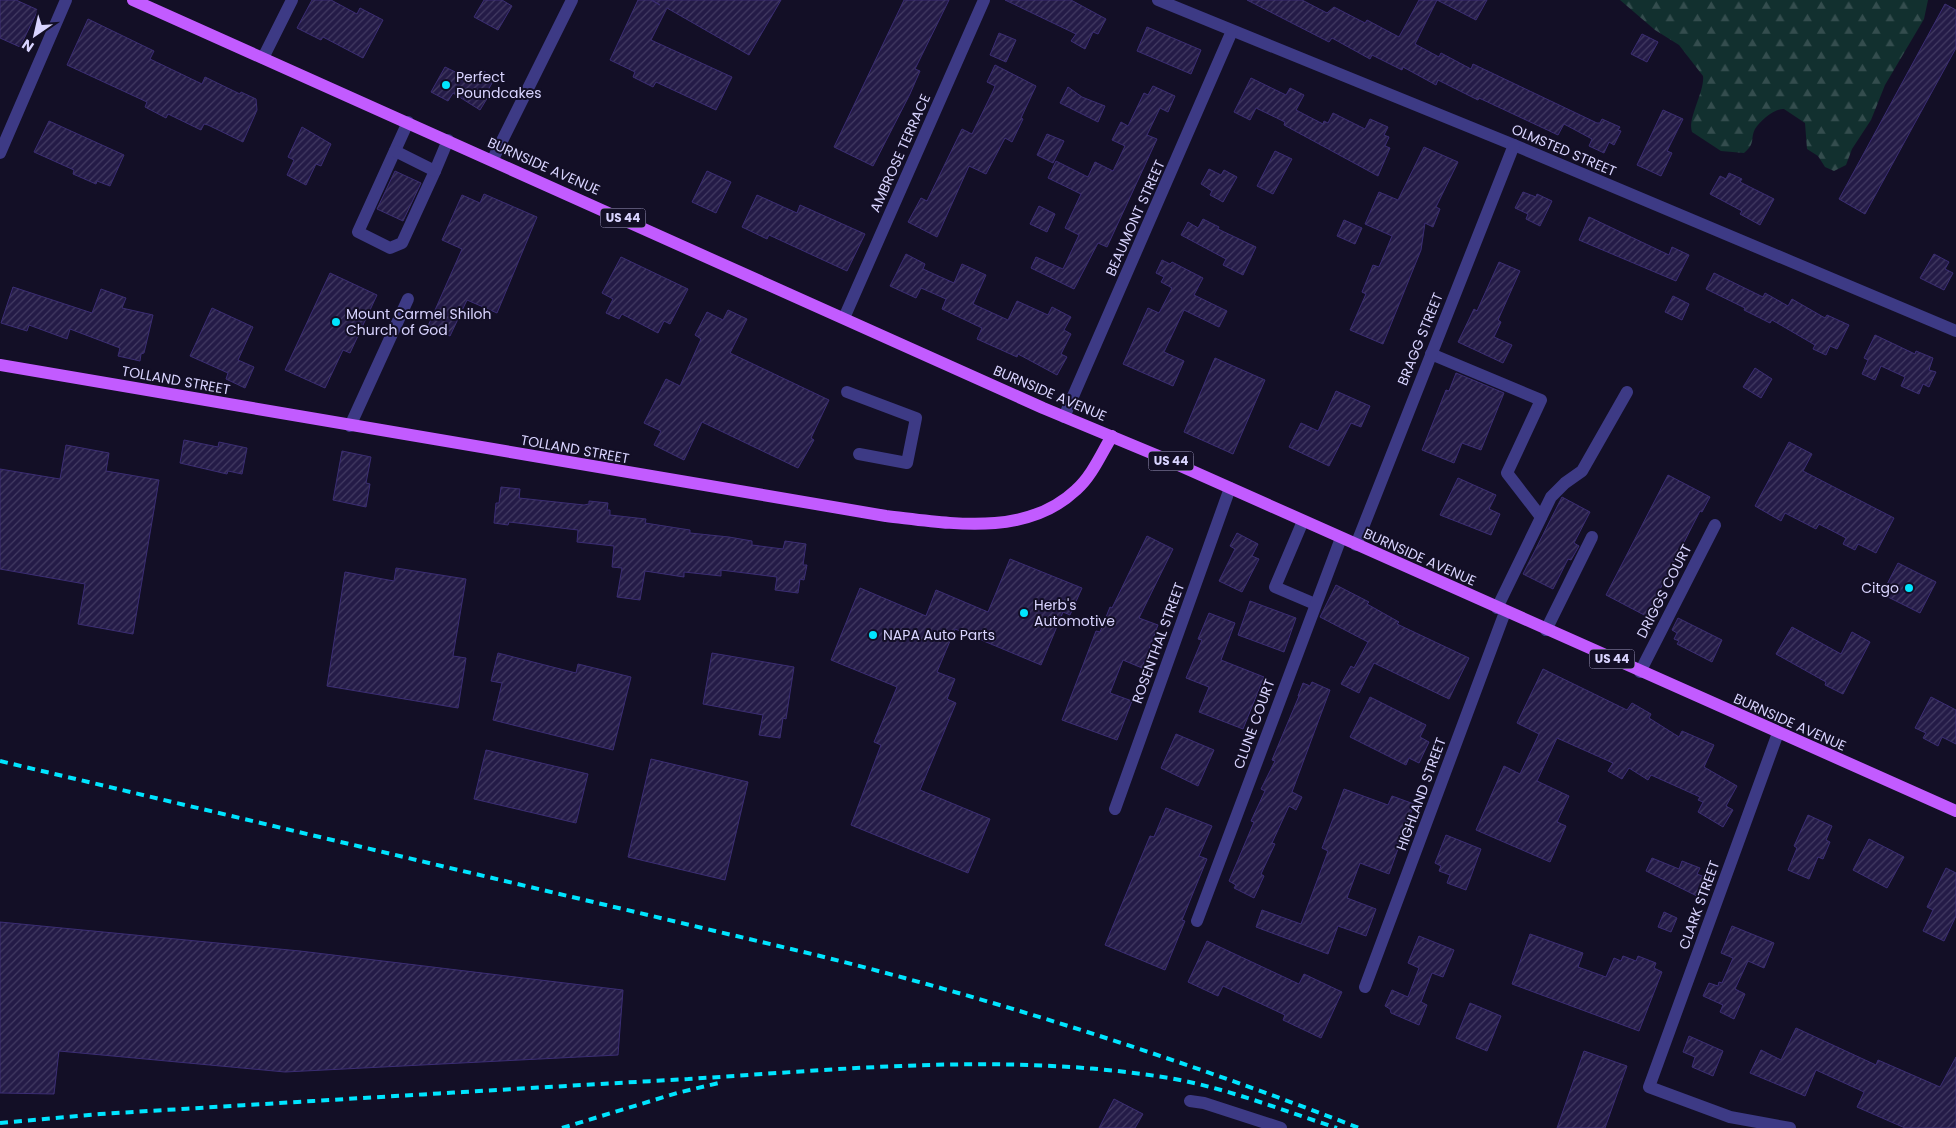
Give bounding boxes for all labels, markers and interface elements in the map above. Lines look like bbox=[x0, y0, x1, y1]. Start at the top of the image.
north arrow bbox=[10, 10, 60, 60]
text: N bbox=[18, 35, 38, 57]
place label: Perfect Poundcakes bbox=[456, 67, 542, 103]
marker: Perfect Poundcakes bbox=[440, 79, 452, 91]
street label: AMBROSE TERRACE bbox=[865, 90, 935, 216]
street label: OLMSTED STREET bbox=[1509, 119, 1620, 181]
street label: BURNSIDE AVENUE bbox=[484, 132, 604, 200]
street label: BEAUMONT STREET bbox=[1100, 156, 1170, 279]
road number: US 44 bbox=[600, 208, 646, 228]
street label: BRAGG STREET bbox=[1392, 289, 1448, 388]
place label: Mount Carmel Shiloh Church of God bbox=[346, 304, 492, 340]
marker: Mount Carmel Shiloh Church of God bbox=[330, 316, 342, 328]
street label: BURNSIDE AVENUE bbox=[990, 360, 1110, 426]
street label: TOLLAND STREET bbox=[120, 361, 232, 399]
street label: TOLLAND STREET bbox=[519, 430, 631, 468]
road number: US 44 bbox=[1148, 452, 1194, 471]
street label: BURNSIDE AVENUE bbox=[1360, 523, 1480, 591]
street label: DRIGGS COURT bbox=[1632, 540, 1696, 641]
place label: Citgo bbox=[1861, 578, 1899, 598]
street label: ROSENTHAL STREET bbox=[1127, 579, 1189, 706]
marker: Citgo bbox=[1903, 582, 1915, 594]
place label: Herb's Automotive bbox=[1034, 595, 1115, 631]
marker: Herb's Automotive bbox=[1018, 607, 1030, 619]
place label: NAPA Auto Parts bbox=[883, 625, 995, 645]
marker: NAPA Auto Parts bbox=[867, 629, 879, 641]
road number: US 44 bbox=[1590, 650, 1634, 669]
street label: CLUNE COURT bbox=[1228, 676, 1280, 772]
street label: BURNSIDE AVENUE bbox=[1730, 688, 1850, 756]
street label: HIGHLAND STREET bbox=[1391, 734, 1451, 853]
street label: CLARK STREET bbox=[1674, 857, 1724, 952]

